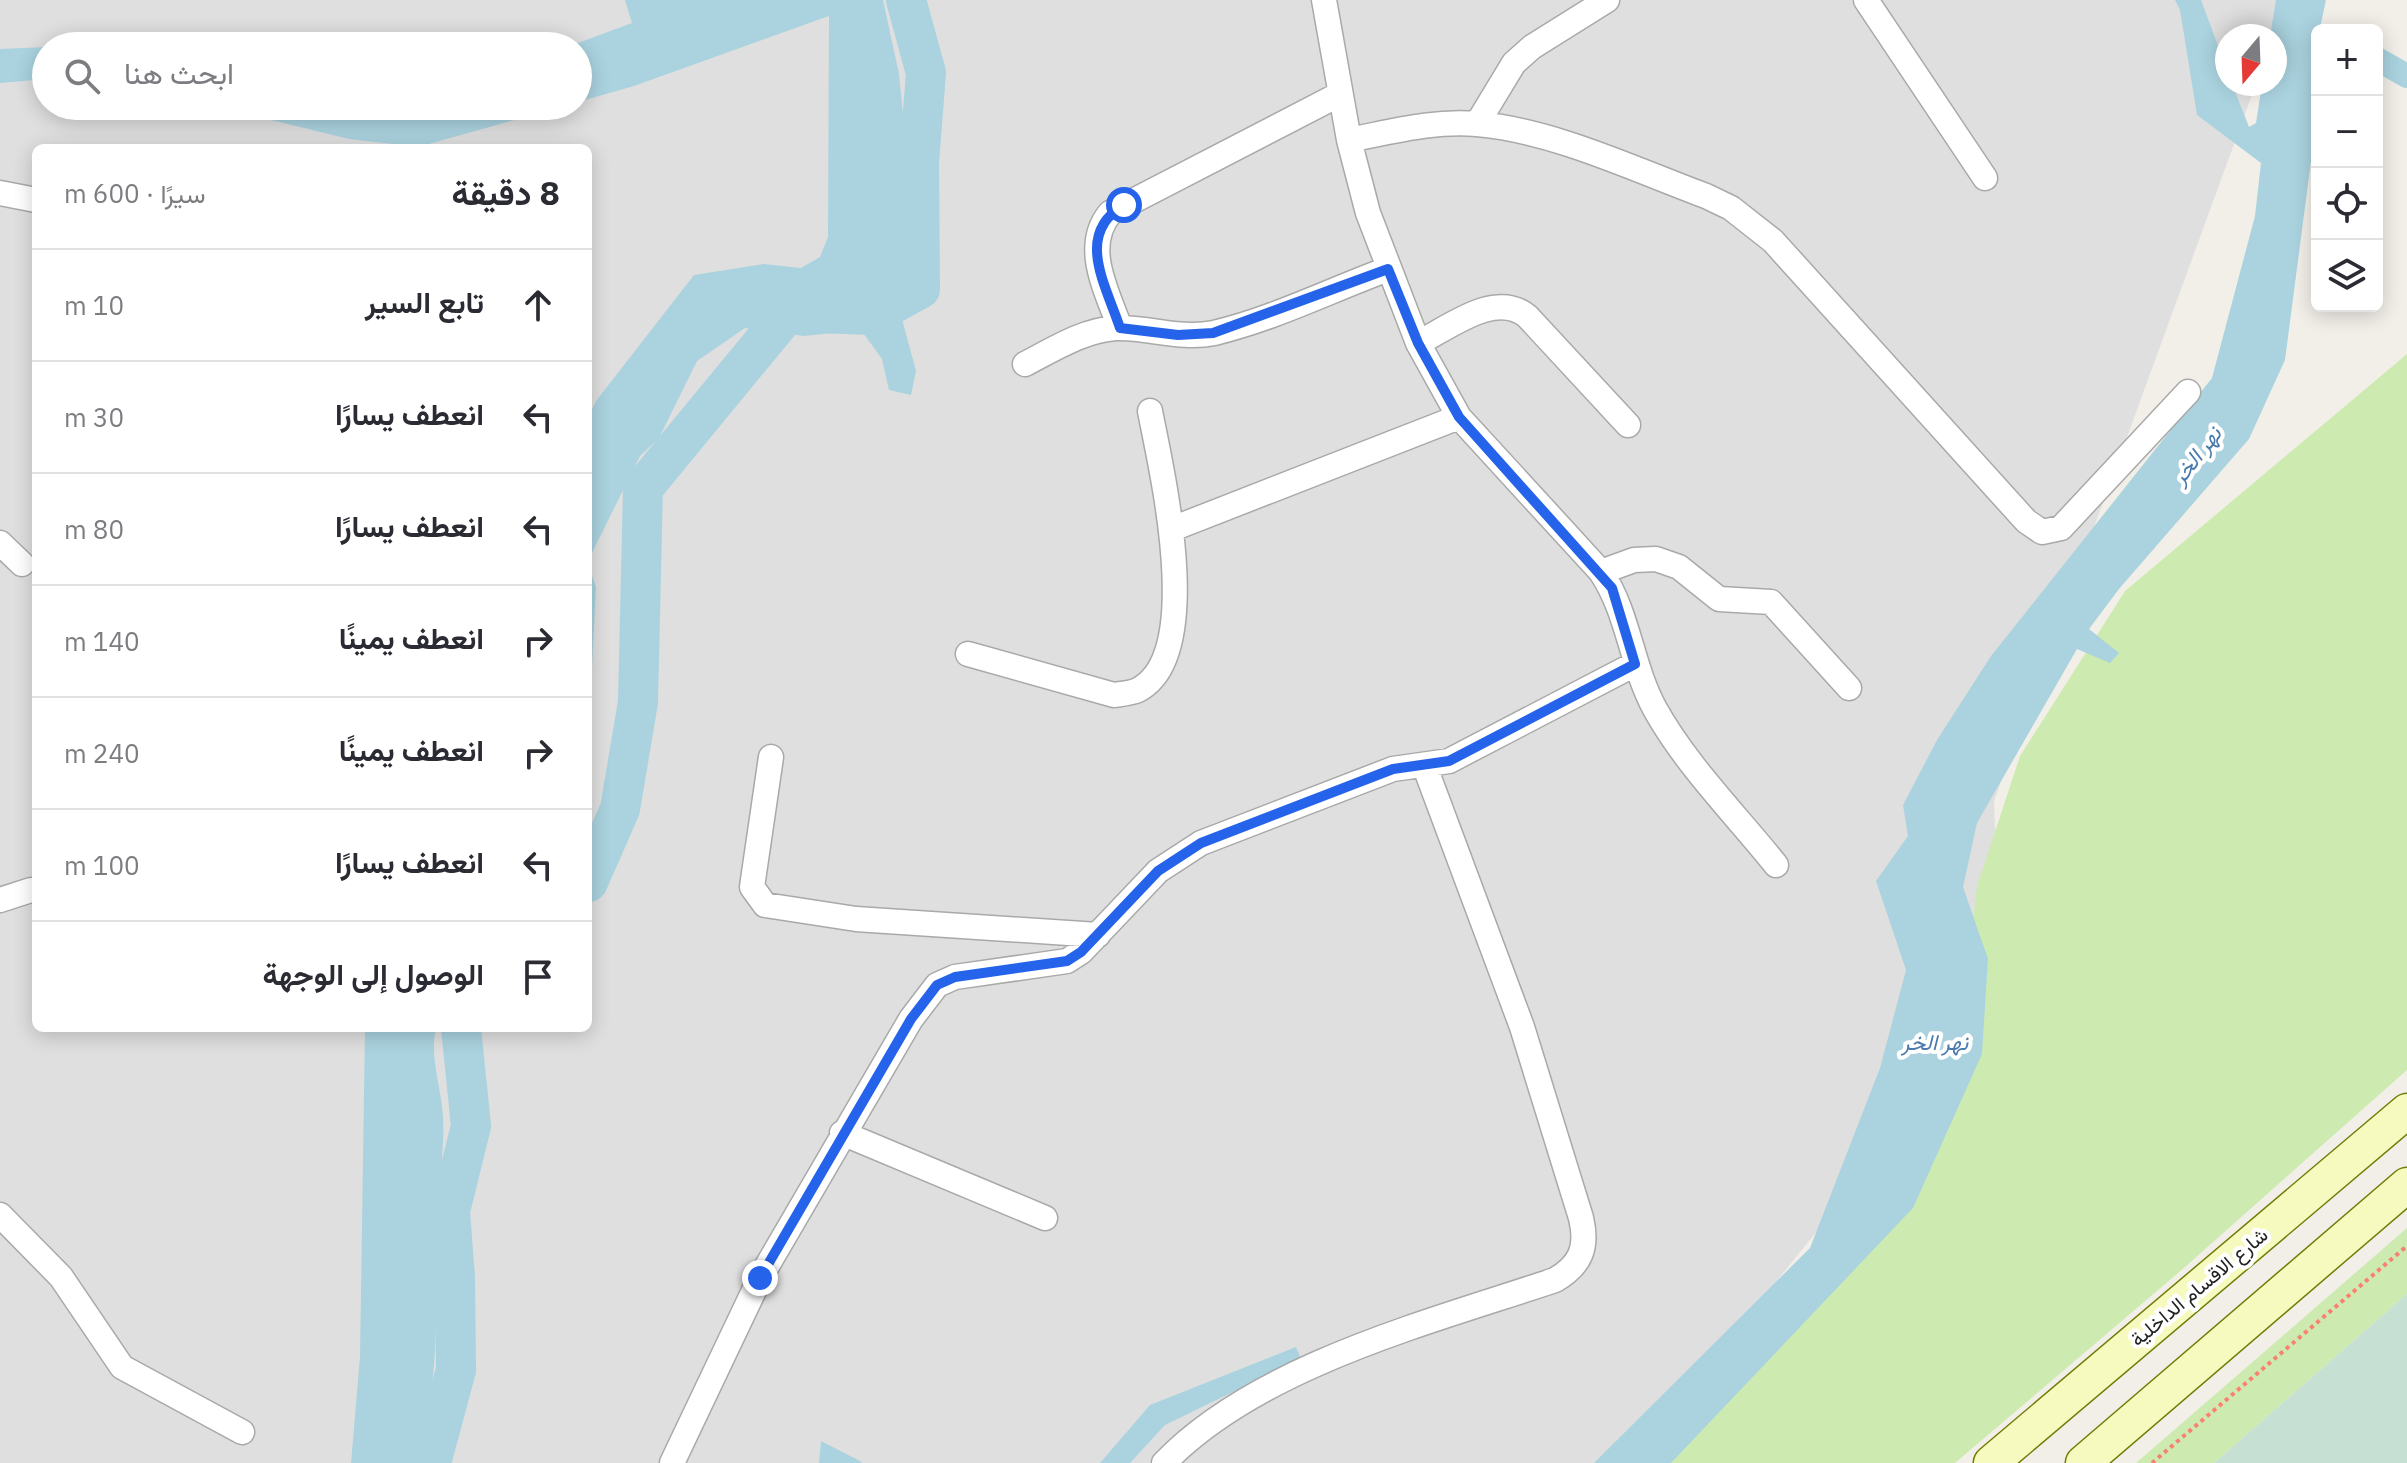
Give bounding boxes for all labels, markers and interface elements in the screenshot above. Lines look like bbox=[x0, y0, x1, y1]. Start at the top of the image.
north arrow bbox=[2215, 24, 2287, 96]
map controls bbox=[2311, 24, 2383, 312]
button: + bbox=[2311, 24, 2383, 96]
search box bbox=[32, 32, 592, 120]
text: ابحث هنا bbox=[124, 53, 234, 92]
icon: search bbox=[60, 54, 104, 98]
button: − bbox=[2311, 96, 2383, 168]
button: locate bbox=[2311, 168, 2383, 240]
text: 8 دقيقة bbox=[451, 170, 560, 214]
text: سيرًا · 600 m bbox=[64, 176, 206, 210]
route start bbox=[1106, 187, 1142, 223]
button: layers bbox=[2311, 240, 2383, 312]
text: تابع السير bbox=[365, 282, 484, 321]
icon: ahead bbox=[516, 283, 560, 327]
text: 10 m bbox=[64, 288, 124, 322]
text: انعطف يسارًا bbox=[335, 394, 484, 433]
icon: left bbox=[516, 395, 560, 439]
text: 30 m bbox=[64, 400, 124, 434]
water label: نهر الخر bbox=[2163, 418, 2228, 491]
text: انعطف يسارًا bbox=[335, 506, 484, 545]
icon: left bbox=[516, 507, 560, 551]
text: 80 m bbox=[64, 512, 124, 546]
text: انعطف يمينًا bbox=[339, 618, 484, 657]
icon: right bbox=[516, 619, 560, 663]
text: 140 m bbox=[64, 624, 140, 658]
text: انعطف يمينًا bbox=[339, 730, 484, 769]
icon: right bbox=[516, 731, 560, 775]
text: 240 m bbox=[64, 736, 140, 770]
text: انعطف يسارًا bbox=[335, 842, 484, 881]
icon: left bbox=[516, 843, 560, 887]
text: 100 m bbox=[64, 848, 140, 882]
text: الوصول إلى الوجهة bbox=[262, 954, 484, 993]
icon: arrive bbox=[516, 955, 560, 999]
water label: نهر الخر bbox=[1900, 1027, 1970, 1056]
street label: شارع الاقسام الداخلية bbox=[2124, 1221, 2274, 1353]
route end bbox=[742, 1260, 778, 1296]

